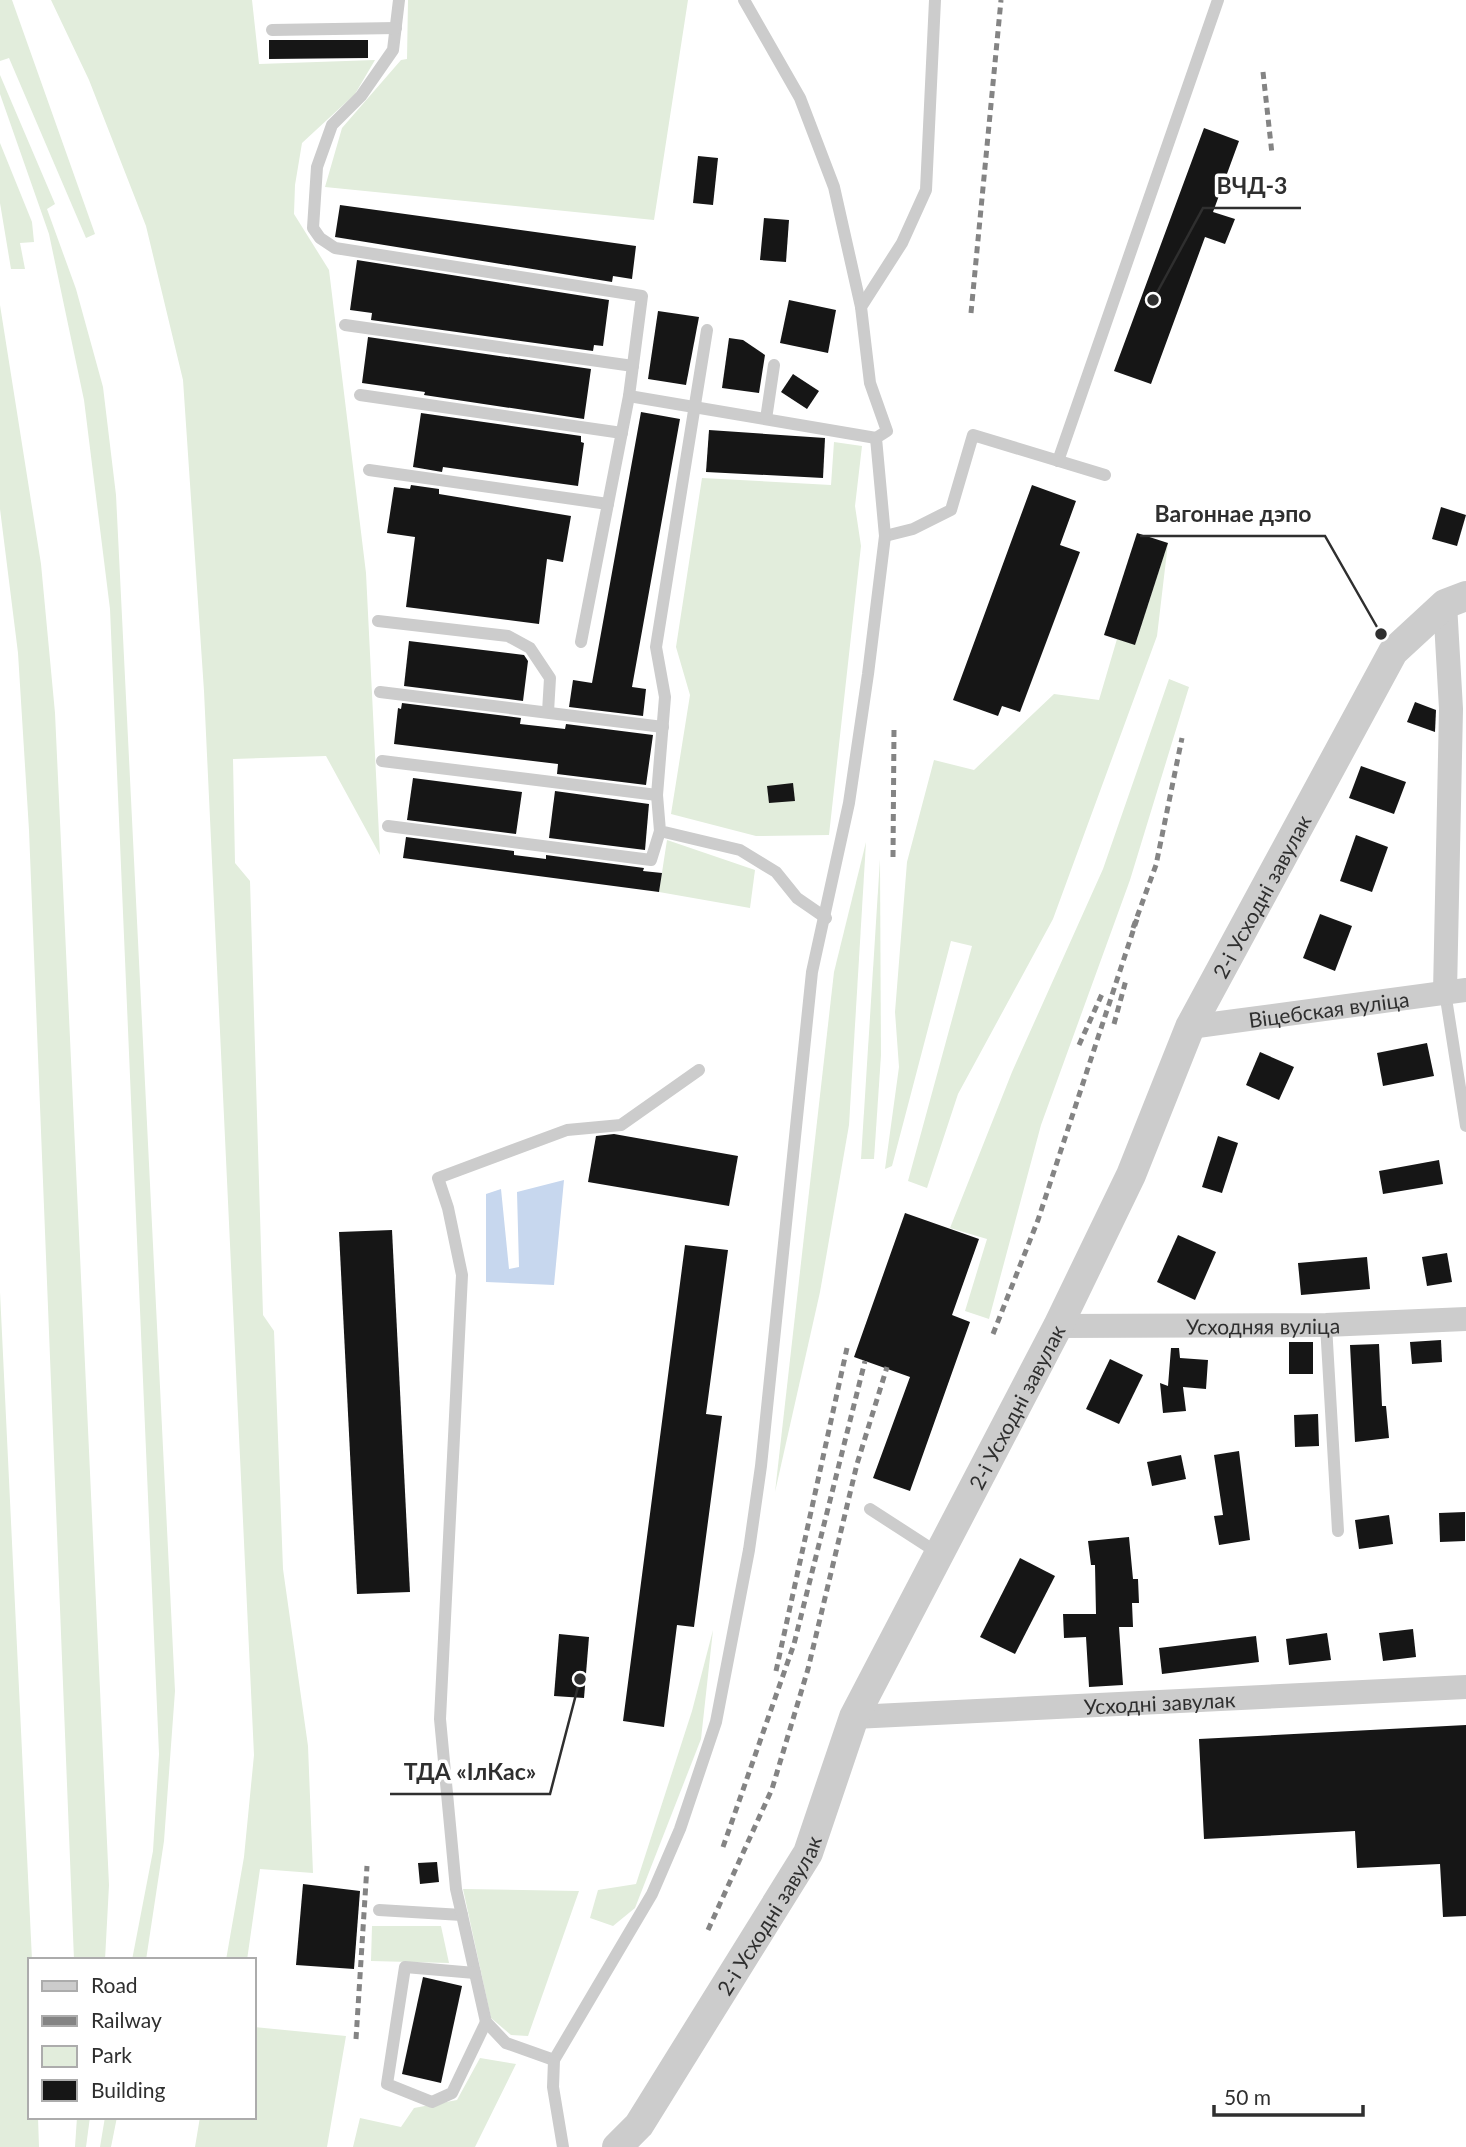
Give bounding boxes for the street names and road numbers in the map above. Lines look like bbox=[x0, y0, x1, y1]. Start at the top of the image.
street label: 2-і Усходні завулак bbox=[1207, 810, 1315, 982]
street label: Віцебская вуліца bbox=[1247, 985, 1411, 1032]
street label: Усходняя вуліца bbox=[1186, 1312, 1341, 1338]
street label: 2-і Усходні завулак bbox=[963, 1320, 1069, 1493]
street label: Усходні завулак bbox=[1083, 1686, 1236, 1718]
street label: 2-і Усходні завулак bbox=[711, 1832, 826, 1999]

